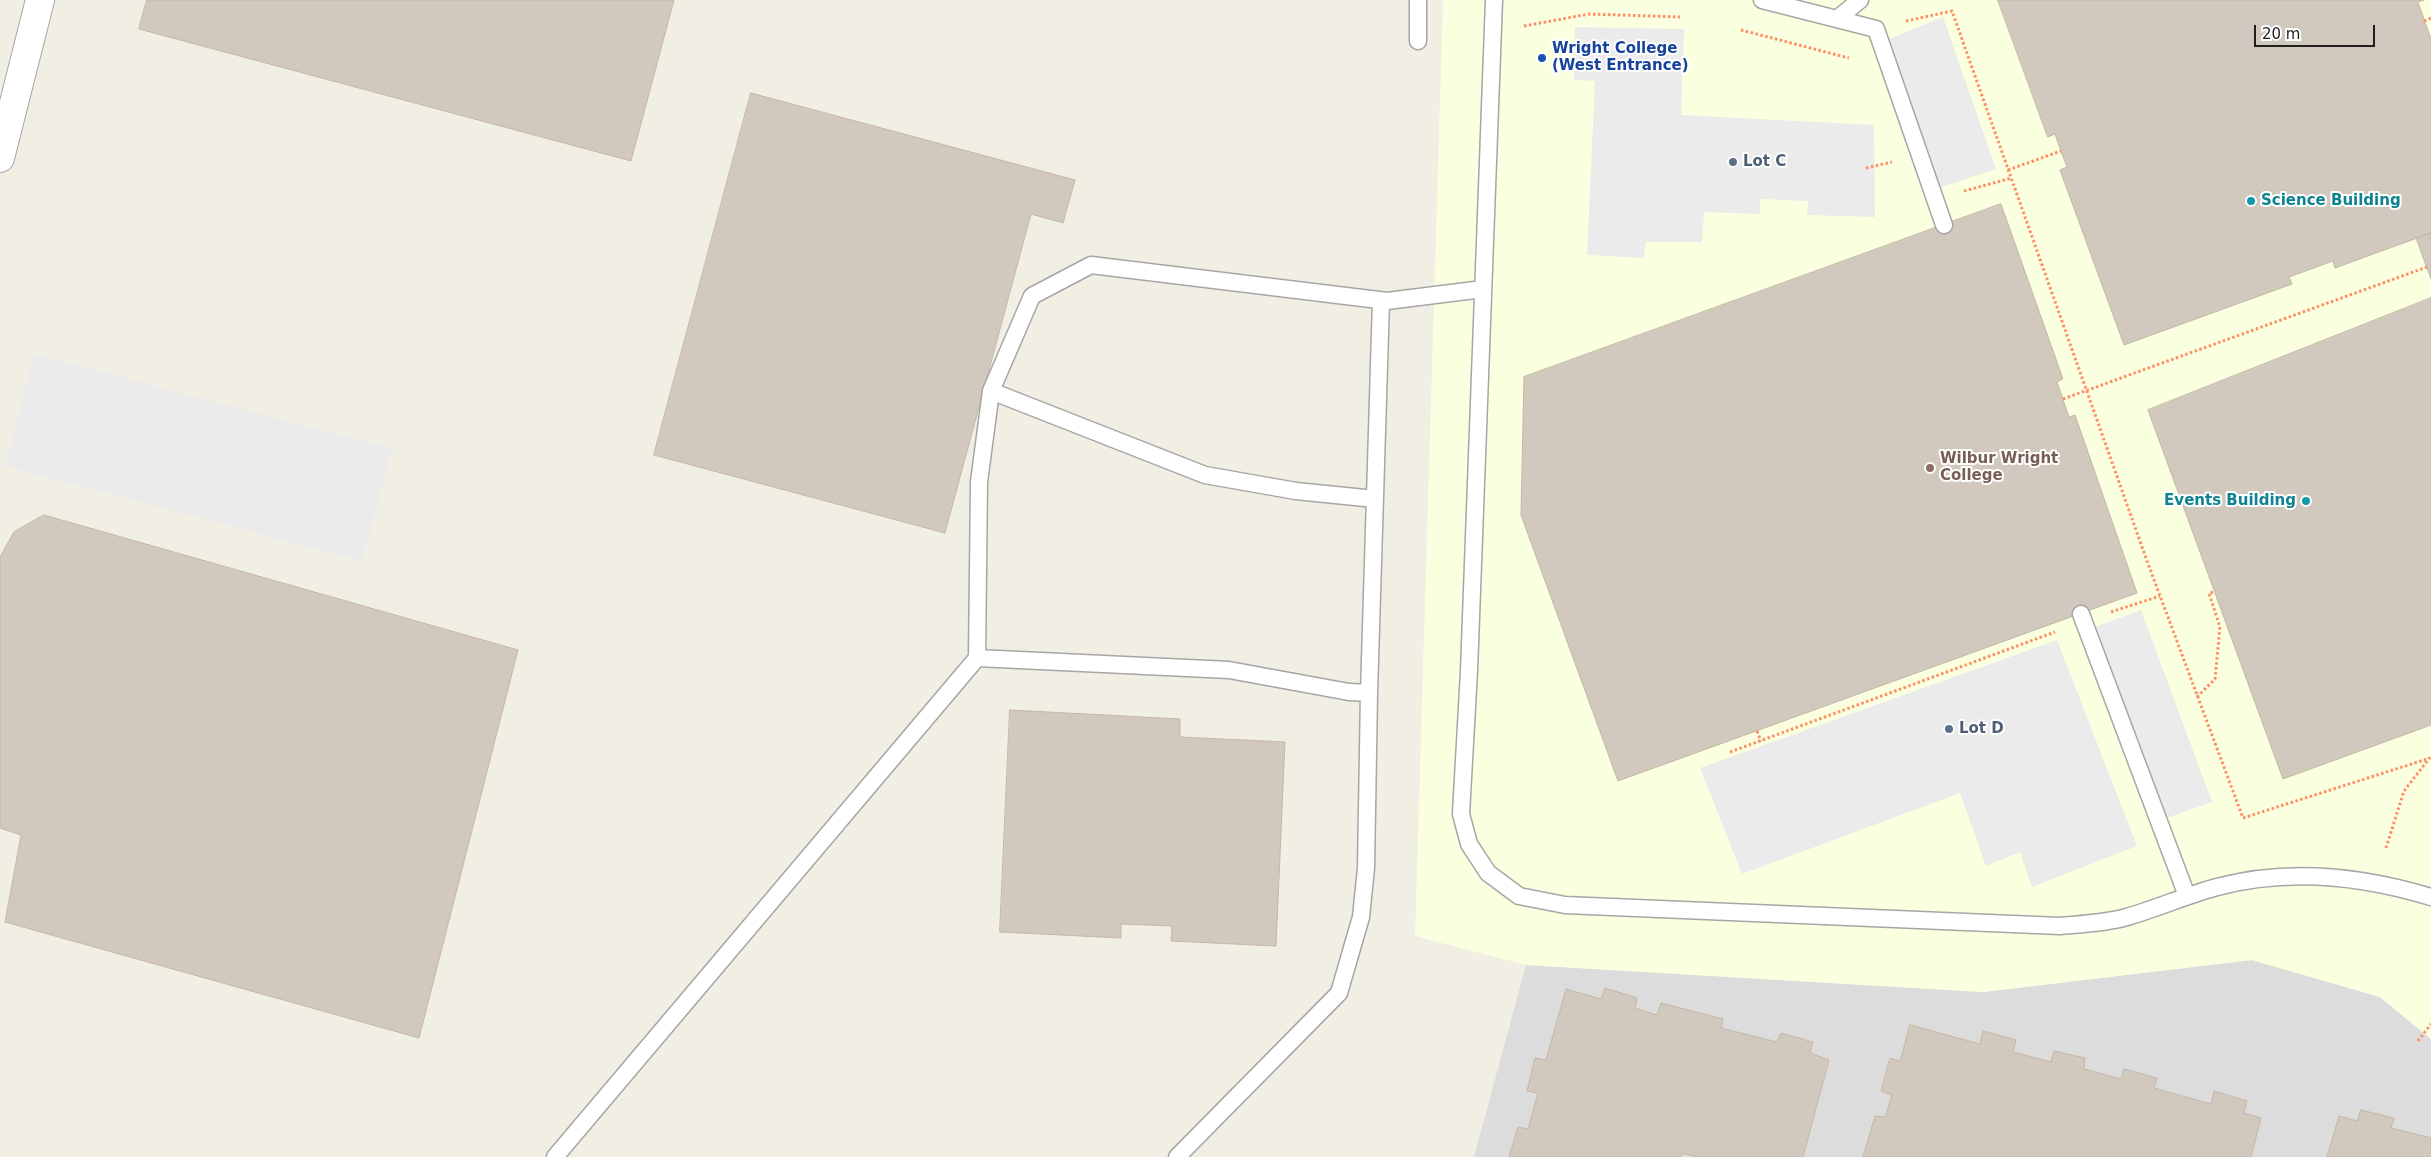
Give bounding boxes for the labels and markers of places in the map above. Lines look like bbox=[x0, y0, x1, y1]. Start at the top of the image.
place label: Wright College (West Entrance) bbox=[1552, 40, 1689, 75]
marker: Wright College (West Entrance) bbox=[1536, 52, 1548, 64]
place label: Lot C bbox=[1743, 153, 1786, 171]
marker: Lot C bbox=[1727, 156, 1739, 168]
place label: Science Building bbox=[2261, 192, 2401, 210]
marker: Science Building bbox=[2245, 195, 2257, 207]
place label: Wilbur Wright College bbox=[1940, 450, 2058, 485]
marker: Wilbur Wright College bbox=[1924, 462, 1936, 474]
place label: Events Building bbox=[2164, 492, 2296, 510]
marker: Events Building bbox=[2300, 495, 2312, 507]
place label: Lot D bbox=[1959, 720, 2004, 738]
marker: Lot D bbox=[1943, 723, 1955, 735]

